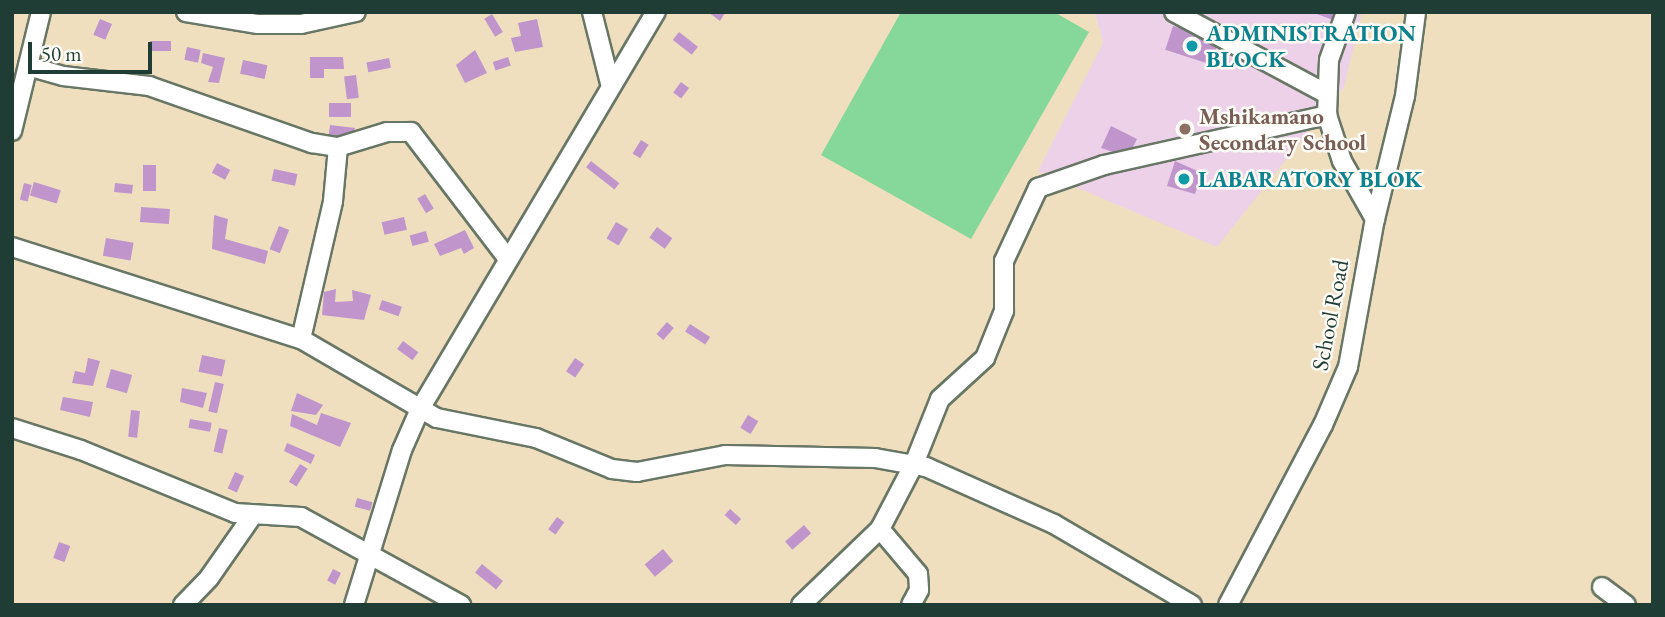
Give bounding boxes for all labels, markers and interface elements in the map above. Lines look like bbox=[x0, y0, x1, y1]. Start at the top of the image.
place label: ADMINISTRATION BLOCK bbox=[1206, 19, 1416, 73]
scale bar bbox=[32, 28, 156, 72]
marker: ADMINISTRATION BLOCK bbox=[1184, 38, 1200, 54]
text: 50 m bbox=[41, 40, 82, 67]
place label: Mshikamano Secondary School bbox=[1199, 102, 1366, 156]
marker: Mshikamano Secondary School bbox=[1177, 121, 1193, 137]
place label: LABARATORY BLOK bbox=[1198, 165, 1422, 193]
marker: LABARATORY BLOK bbox=[1176, 171, 1192, 187]
street label: School Road bbox=[1306, 257, 1354, 373]

